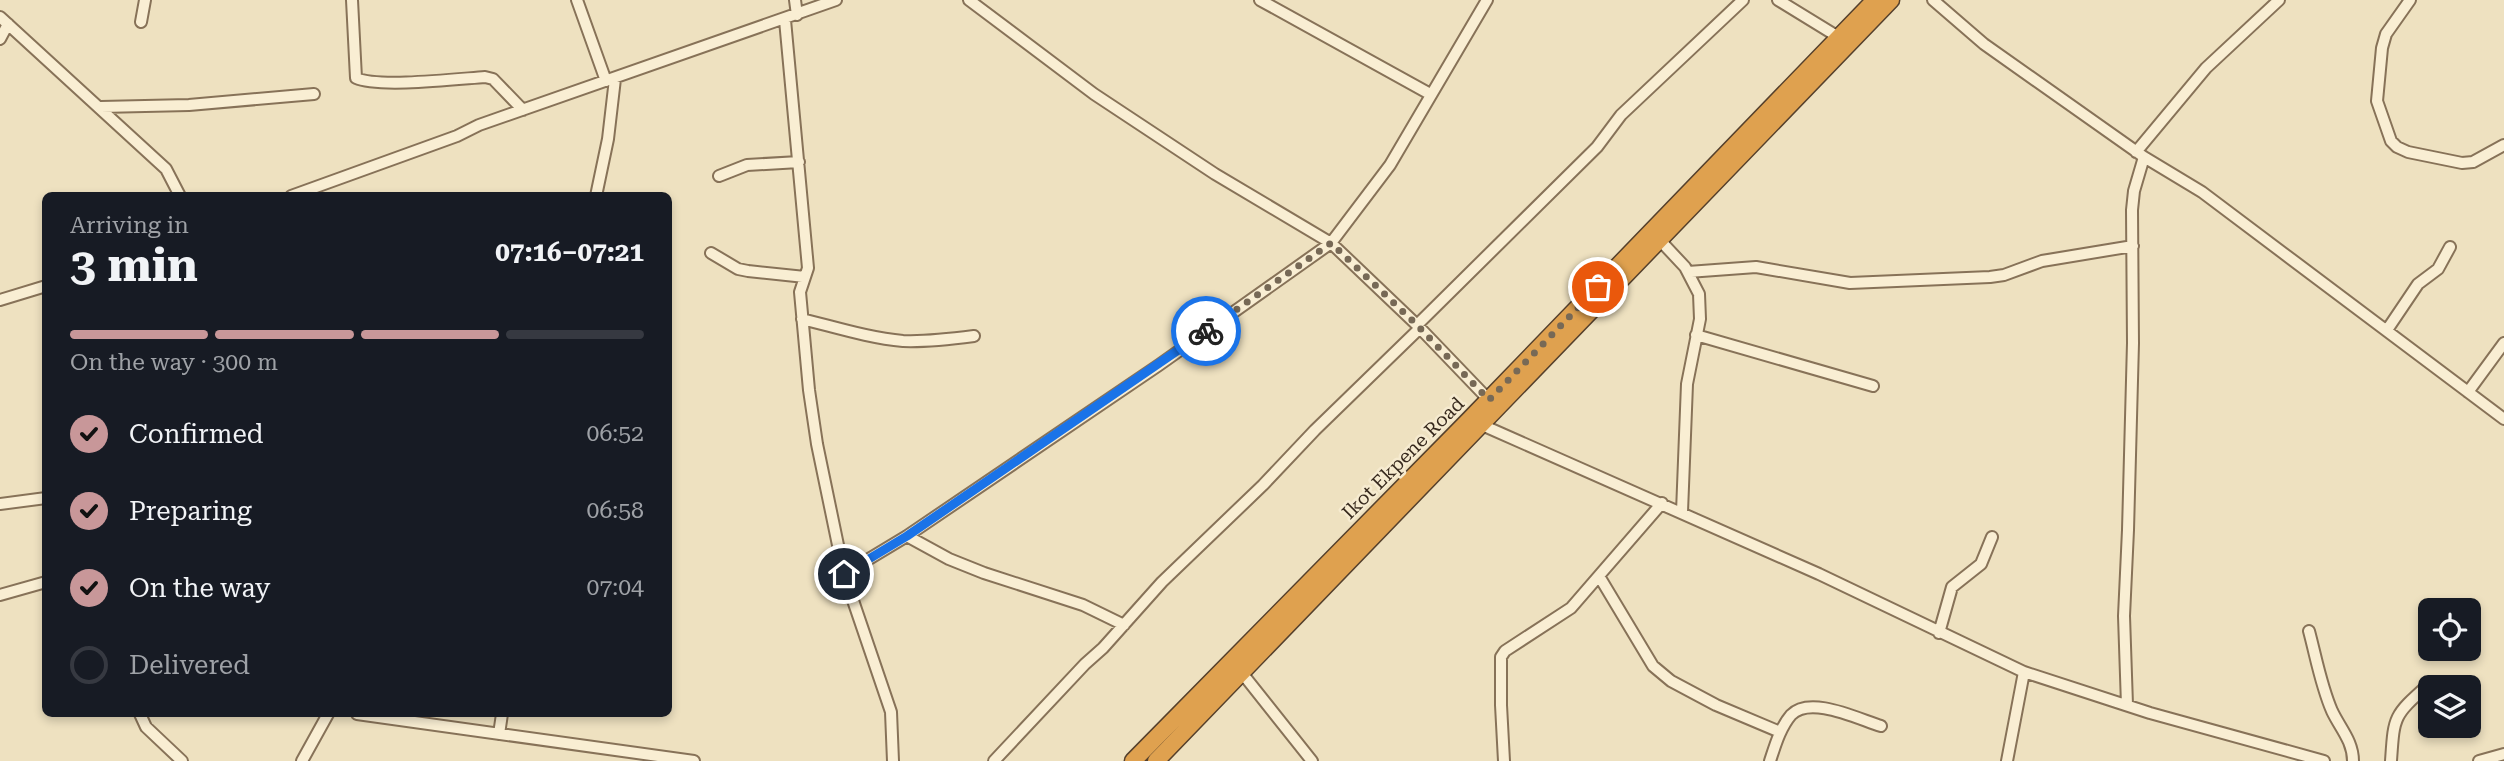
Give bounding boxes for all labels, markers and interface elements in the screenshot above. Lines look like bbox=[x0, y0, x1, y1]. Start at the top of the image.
text: Arriving in bbox=[70, 212, 189, 239]
text: 07:16–07:21 bbox=[495, 237, 644, 267]
text: 3 min bbox=[70, 238, 198, 292]
pin bbox=[1568, 257, 1628, 317]
icon: bag bbox=[1579, 268, 1617, 306]
courier bbox=[1171, 296, 1241, 366]
icon: bike bbox=[1187, 312, 1225, 350]
text: On the way · 300 m bbox=[70, 349, 278, 376]
street label: Ikot Ekpene Road bbox=[1337, 392, 1469, 524]
icon: check bbox=[70, 415, 108, 453]
text: Confirmed bbox=[129, 419, 264, 449]
text: 06:52 bbox=[587, 420, 644, 447]
icon: check bbox=[70, 492, 108, 530]
text: Preparing bbox=[129, 496, 252, 526]
text: 06:58 bbox=[587, 497, 644, 524]
pin bbox=[814, 544, 874, 604]
icon: home bbox=[825, 555, 863, 593]
icon: check bbox=[70, 569, 108, 607]
text: On the way bbox=[129, 573, 270, 603]
text: 07:04 bbox=[587, 574, 644, 601]
map controls bbox=[2418, 598, 2481, 738]
button: locate bbox=[2418, 598, 2481, 661]
text: Delivered bbox=[129, 650, 250, 680]
button: layers bbox=[2418, 675, 2481, 738]

